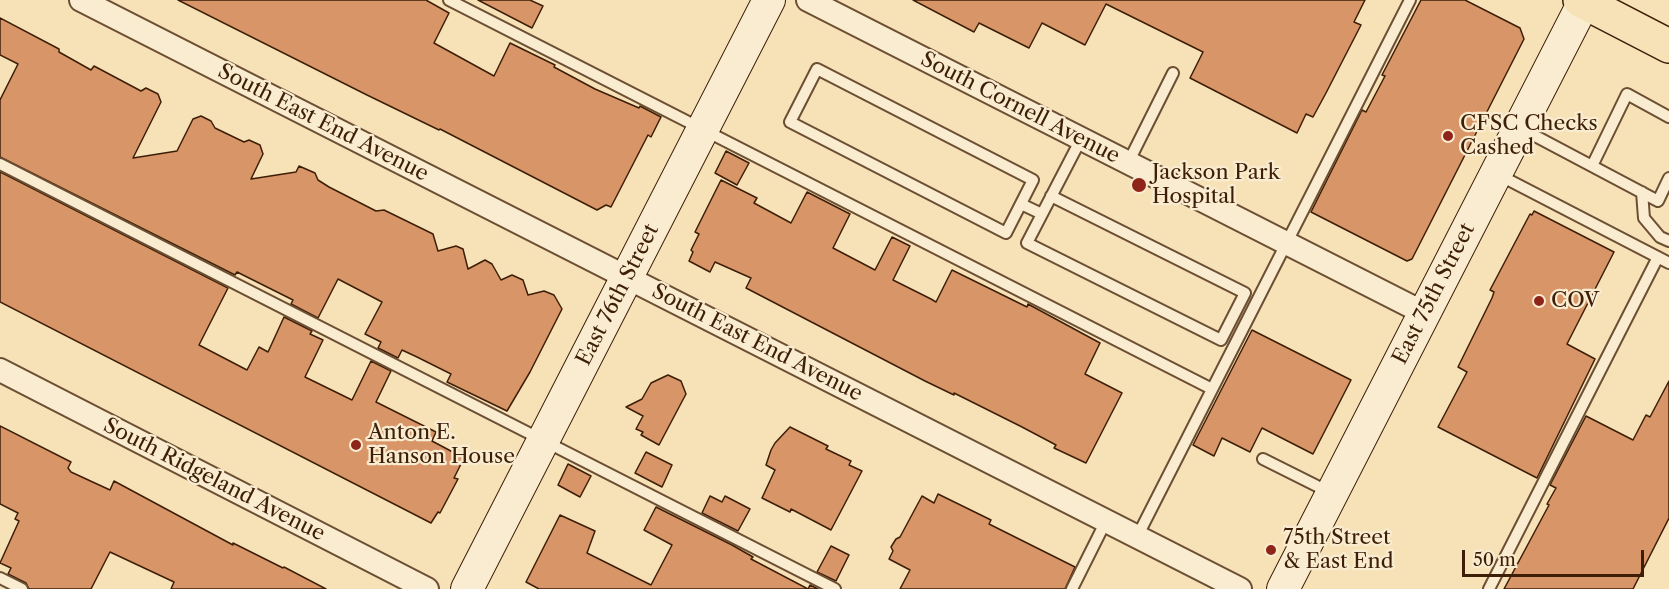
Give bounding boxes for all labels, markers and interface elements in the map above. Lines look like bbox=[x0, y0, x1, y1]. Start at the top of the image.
street label: South Cornell Avenue bbox=[916, 47, 1124, 169]
street label: South East End Avenue bbox=[214, 59, 432, 187]
place label: CFSC Checks Cashed bbox=[1460, 111, 1598, 161]
marker: CFSC Checks Cashed bbox=[1441, 129, 1455, 143]
place label: Jackson Park Hospital bbox=[1152, 160, 1280, 210]
marker: Jackson Park Hospital bbox=[1130, 176, 1148, 194]
street label: East 75th Street bbox=[1388, 219, 1480, 369]
street label: East 76th Street bbox=[571, 220, 665, 370]
street label: South East End Avenue bbox=[648, 279, 866, 407]
place label: COV bbox=[1551, 288, 1599, 314]
marker: COV bbox=[1532, 294, 1546, 308]
street label: South Ridgeland Avenue bbox=[99, 413, 329, 547]
place label: Anton E. Hanson House bbox=[368, 420, 515, 470]
marker: Anton E. Hanson House bbox=[349, 438, 363, 452]
place label: 75th Street & East End bbox=[1283, 525, 1394, 575]
scale bar bbox=[1465, 538, 1646, 576]
marker: 75th Street & East End bbox=[1264, 543, 1278, 557]
text: 50 m bbox=[1473, 549, 1516, 571]

